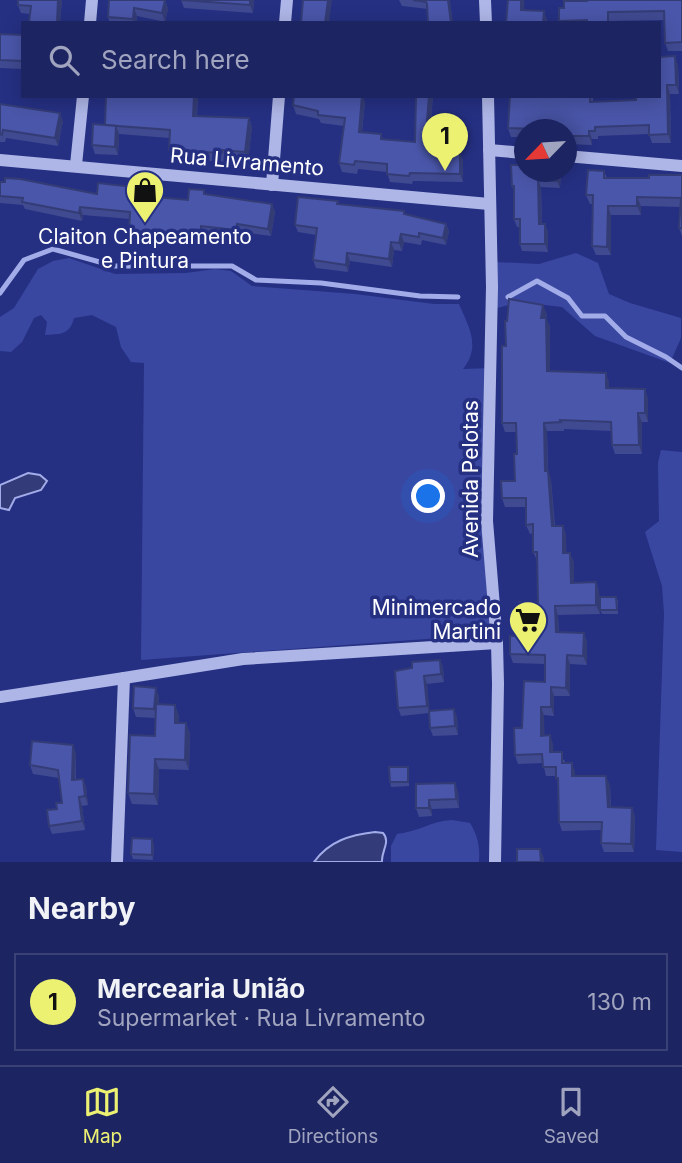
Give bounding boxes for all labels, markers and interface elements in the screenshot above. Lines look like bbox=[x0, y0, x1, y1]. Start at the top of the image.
search box bbox=[21, 21, 661, 98]
icon: search bbox=[45, 41, 83, 79]
text: Search here bbox=[101, 44, 250, 75]
pin: 1 bbox=[422, 113, 468, 171]
north arrow bbox=[514, 119, 577, 182]
street label: Rua Livramento bbox=[169, 142, 325, 181]
shop icon: Claiton Chapeamento e Pintura bbox=[124, 169, 166, 224]
place label: Claiton Chapeamento e Pintura bbox=[38, 224, 252, 273]
street label: Avenida Pelotas bbox=[458, 400, 483, 558]
your location bbox=[411, 479, 445, 513]
place label: Minimercado Martini bbox=[372, 595, 501, 644]
supermarket icon: Minimercado Martini bbox=[507, 599, 549, 654]
text: Nearby bbox=[28, 890, 136, 926]
text: Mercearia União bbox=[97, 973, 305, 1004]
text: 1 bbox=[48, 988, 58, 1016]
text: 130 m bbox=[587, 988, 652, 1016]
text: Supermarket · Rua Livramento bbox=[97, 1004, 426, 1032]
tab: Map bbox=[83, 1083, 122, 1148]
tab: Directions bbox=[288, 1083, 378, 1148]
tab: Saved bbox=[544, 1083, 599, 1148]

